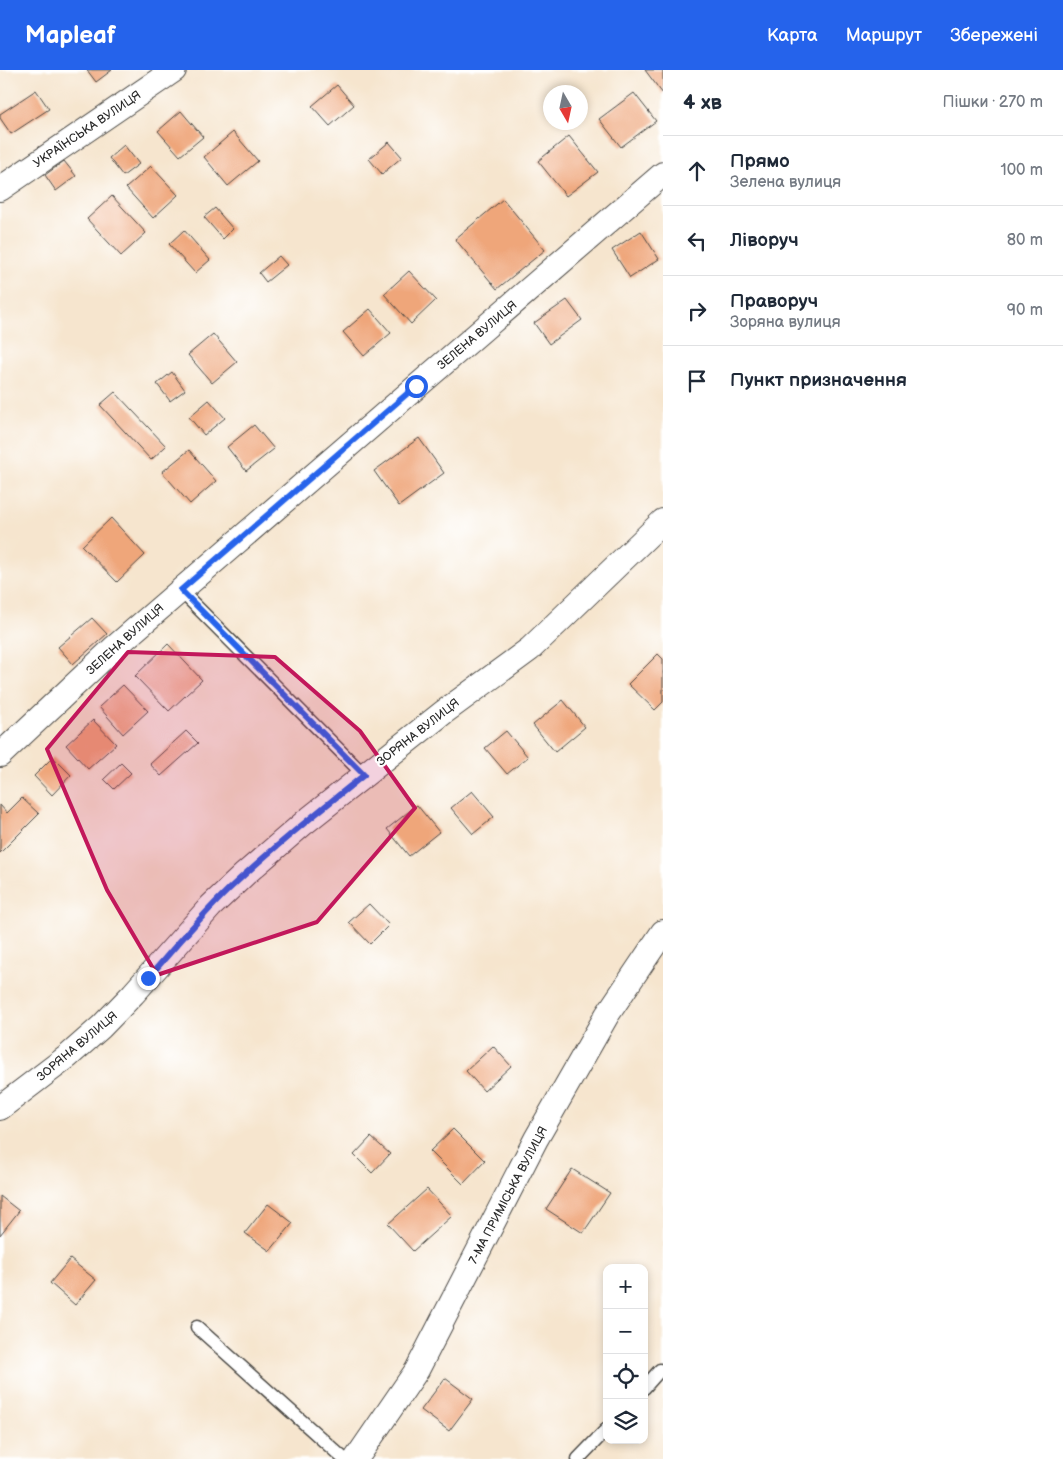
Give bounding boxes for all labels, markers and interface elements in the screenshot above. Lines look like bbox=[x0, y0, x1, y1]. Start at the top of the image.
text: Mapleaf bbox=[25, 21, 116, 50]
text: Карта bbox=[767, 25, 818, 46]
text: Маршрут bbox=[846, 25, 922, 46]
text: Збережені bbox=[950, 25, 1038, 46]
north arrow bbox=[543, 85, 588, 130]
street label: УКРАЇНСЬКА ВУЛИЦЯ bbox=[30, 87, 144, 171]
text: 4 хв bbox=[683, 90, 722, 115]
text: Пішки · 270 m bbox=[943, 93, 1043, 112]
text: Прямо bbox=[730, 150, 790, 173]
icon: ahead bbox=[683, 157, 711, 185]
text: 100 m bbox=[1000, 161, 1043, 180]
text: Зелена вулиця bbox=[730, 173, 841, 192]
icon: left bbox=[683, 227, 711, 255]
text: Ліворуч bbox=[730, 229, 799, 252]
text: 80 m bbox=[1007, 231, 1043, 250]
text: Праворуч bbox=[730, 290, 818, 313]
icon: right bbox=[683, 297, 711, 325]
street label: ЗЕЛЕНА ВУЛИЦЯ bbox=[434, 298, 520, 373]
text: 90 m bbox=[1007, 301, 1043, 320]
text: Зоряна вулиця bbox=[730, 313, 841, 332]
icon: arrive bbox=[683, 367, 711, 395]
text: Пункт призначення bbox=[730, 369, 907, 392]
route start bbox=[405, 375, 428, 398]
street label: ЗЕЛЕНА ВУЛИЦЯ bbox=[83, 601, 167, 678]
street label: ЗОРЯНА ВУЛИЦЯ bbox=[374, 695, 463, 769]
route end bbox=[137, 967, 160, 990]
street label: ЗОРЯНА ВУЛИЦЯ bbox=[34, 1008, 121, 1084]
street label: 7-МА ПРИМІСЬКА ВУЛИЦЯ bbox=[466, 1124, 551, 1267]
map controls bbox=[603, 1264, 648, 1444]
button: + bbox=[603, 1264, 648, 1309]
button: − bbox=[603, 1309, 648, 1354]
button: locate bbox=[603, 1354, 648, 1399]
button: layers bbox=[603, 1399, 648, 1444]

